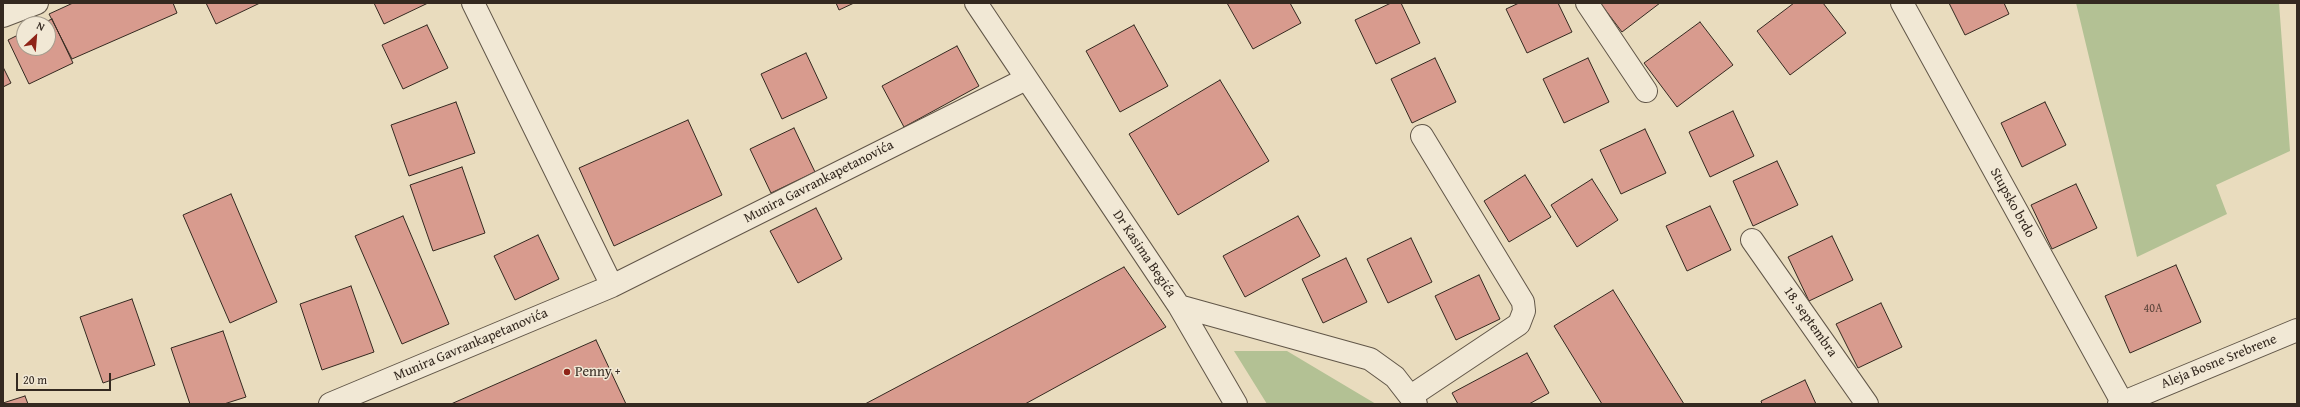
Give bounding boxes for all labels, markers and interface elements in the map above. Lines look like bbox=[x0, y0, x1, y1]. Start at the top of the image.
north arrow bbox=[16, 16, 56, 56]
text: N bbox=[34, 17, 48, 35]
street label: Munira Gavrankapetanovića bbox=[741, 137, 897, 227]
street label: Stupsko brdo bbox=[1986, 165, 2038, 241]
street label: Dr Kasima Begića bbox=[1109, 207, 1179, 301]
street label: 18. septembra bbox=[1780, 284, 1840, 360]
house number: 40A bbox=[2144, 302, 2162, 316]
street label: Munira Gavrankapetanovića bbox=[391, 305, 551, 385]
street label: Aleja Bosne Srebrene bbox=[2159, 331, 2279, 393]
place label: Penny + bbox=[575, 364, 621, 380]
scale bar bbox=[18, 365, 113, 391]
marker: Penny + bbox=[562, 367, 572, 377]
text: 20 m bbox=[23, 371, 47, 388]

